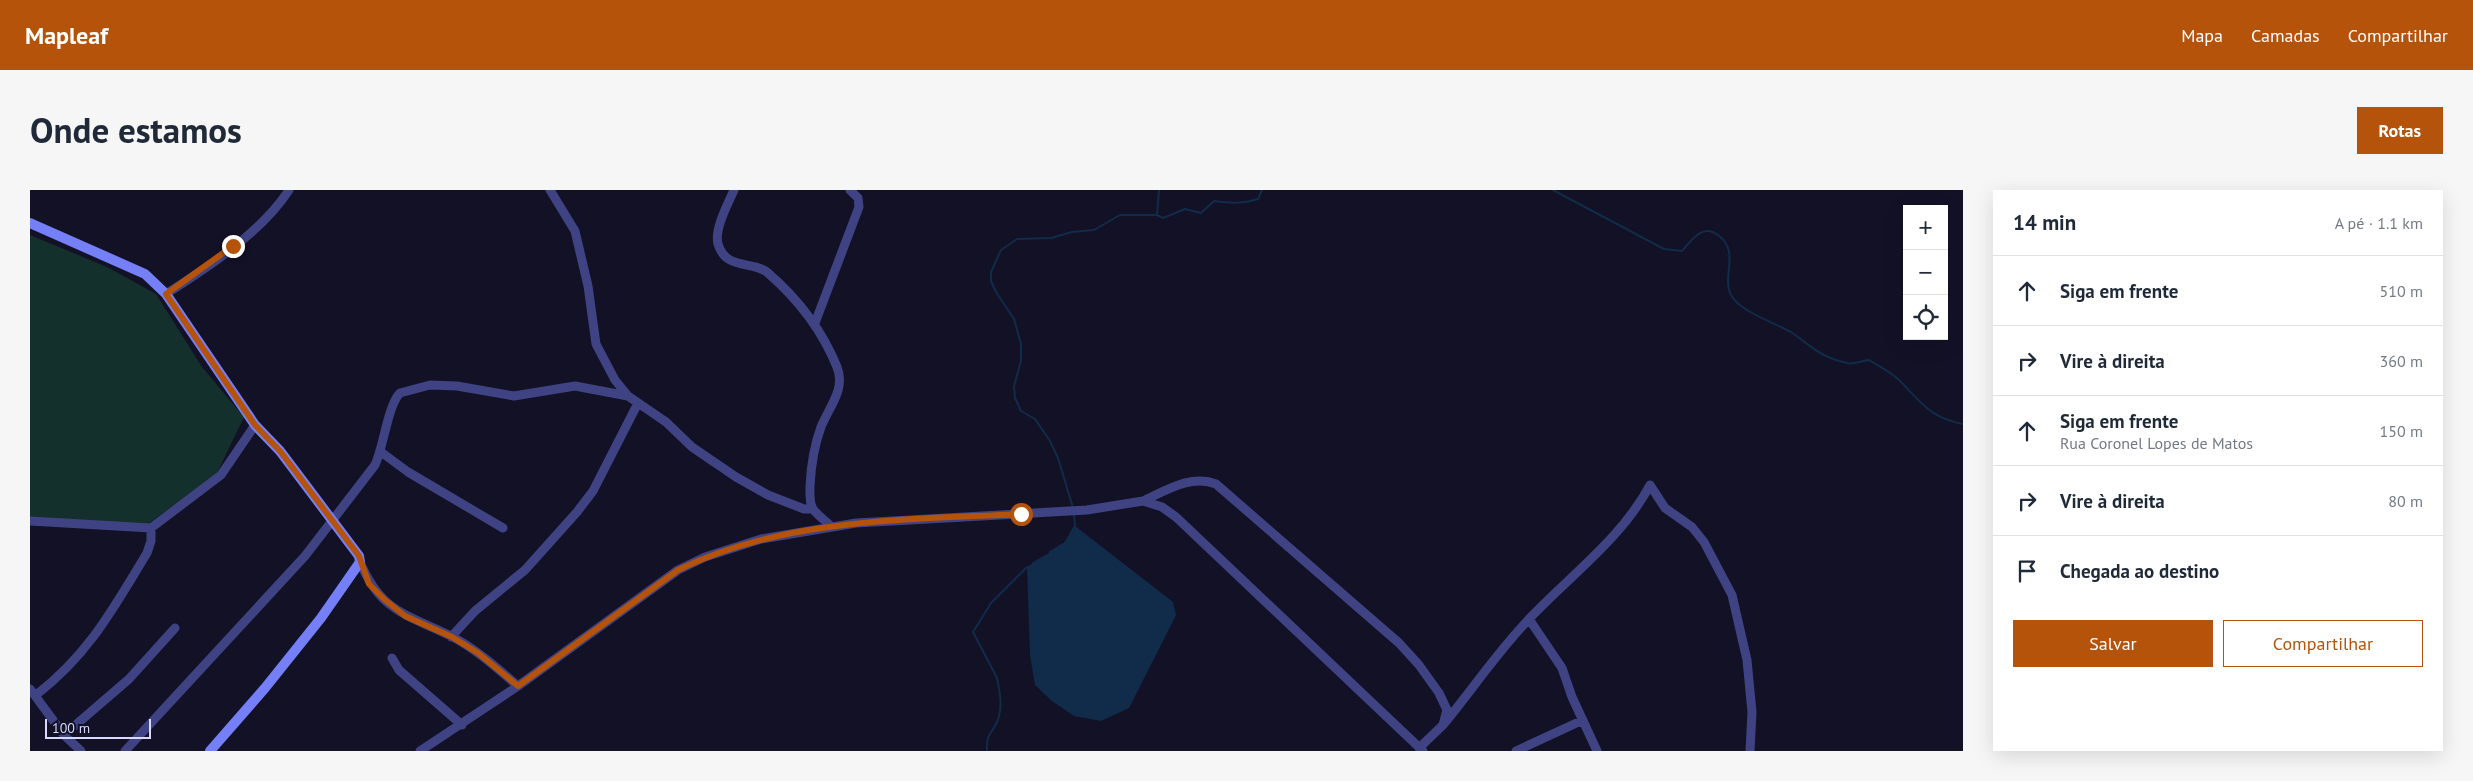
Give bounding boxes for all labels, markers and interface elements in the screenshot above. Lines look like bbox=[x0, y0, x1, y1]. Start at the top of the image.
text: Mapleaf bbox=[25, 20, 108, 51]
text: Mapa bbox=[2181, 24, 2223, 47]
text: Camadas bbox=[2251, 24, 2320, 47]
text: Compartilhar bbox=[2348, 24, 2448, 47]
text: Onde estamos bbox=[30, 107, 242, 153]
button: Rotas bbox=[2357, 107, 2443, 154]
map controls bbox=[1903, 205, 1948, 340]
button: + bbox=[1903, 205, 1948, 250]
text: 14 min bbox=[2013, 209, 2076, 236]
text: A pé · 1.1 km bbox=[2335, 213, 2423, 233]
route end bbox=[222, 235, 245, 258]
button: − bbox=[1903, 250, 1948, 295]
icon: ahead bbox=[2013, 277, 2041, 305]
text: Siga em frente bbox=[2060, 279, 2178, 303]
text: 510 m bbox=[2380, 281, 2423, 301]
button: locate bbox=[1903, 295, 1948, 340]
icon: right bbox=[2013, 347, 2041, 375]
text: Vire à direita bbox=[2060, 349, 2165, 373]
text: 360 m bbox=[2380, 351, 2423, 371]
text: Siga em frente bbox=[2060, 409, 2178, 433]
icon: ahead bbox=[2013, 417, 2041, 445]
text: 150 m bbox=[2380, 421, 2423, 441]
text: Rua Coronel Lopes de Matos bbox=[2060, 433, 2253, 453]
icon: right bbox=[2013, 487, 2041, 515]
text: Vire à direita bbox=[2060, 489, 2165, 513]
text: 80 m bbox=[2388, 491, 2423, 511]
route start bbox=[1010, 503, 1033, 526]
icon: arrive bbox=[2013, 557, 2041, 585]
text: Chegada ao destino bbox=[2060, 559, 2219, 583]
button: Salvar bbox=[2013, 620, 2213, 667]
button: Compartilhar bbox=[2223, 620, 2423, 667]
scale bar bbox=[45, 716, 151, 739]
text: 100 m bbox=[52, 719, 90, 737]

